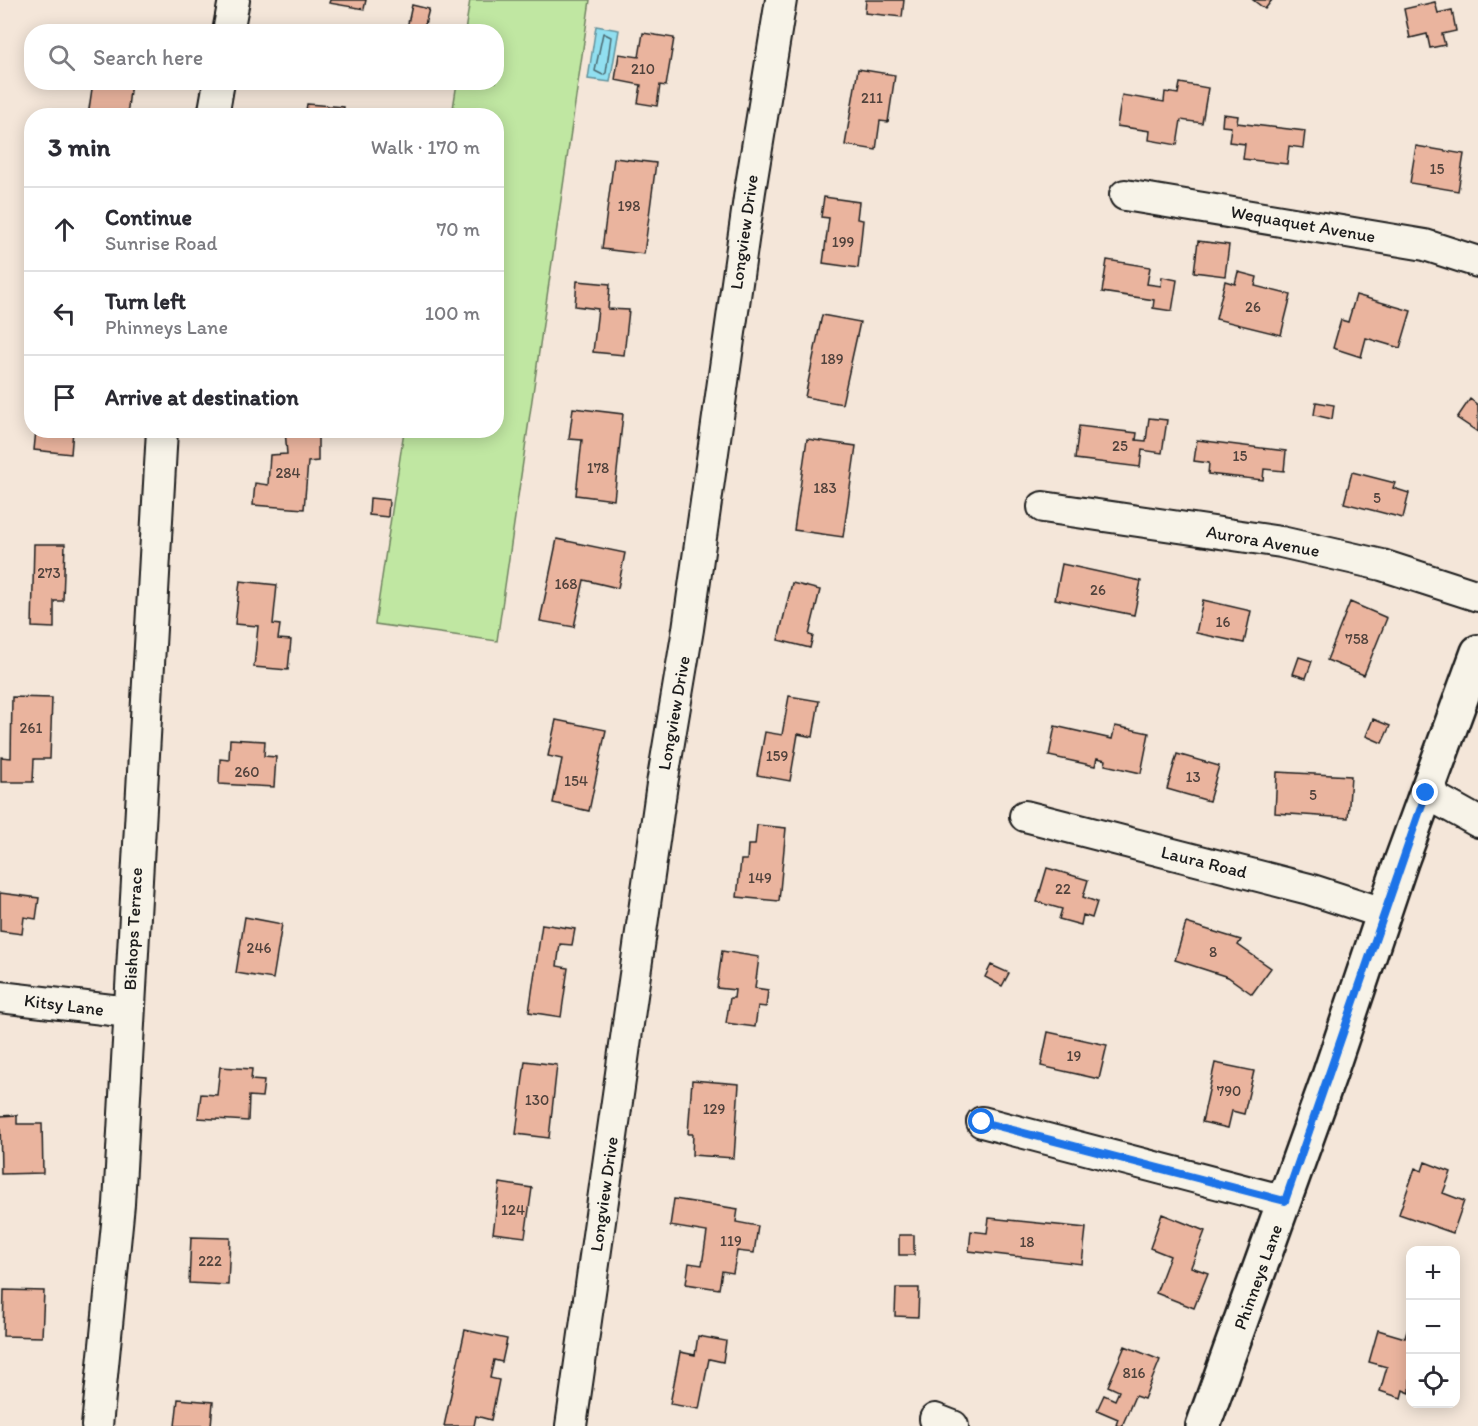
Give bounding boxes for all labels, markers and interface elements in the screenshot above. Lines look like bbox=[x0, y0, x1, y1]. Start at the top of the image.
search box bbox=[24, 24, 504, 90]
icon: search bbox=[45, 41, 78, 74]
text: Search here bbox=[93, 44, 203, 71]
house number: 210 bbox=[631, 60, 655, 78]
house number: 211 bbox=[861, 89, 883, 107]
text: 3 min bbox=[48, 131, 110, 163]
text: Walk · 170 m bbox=[371, 135, 480, 159]
house number: 15 bbox=[1430, 160, 1445, 178]
street label: Longview Drive bbox=[725, 173, 763, 291]
house number: 198 bbox=[617, 197, 641, 215]
street label: Wequaquet Avenue bbox=[1229, 200, 1377, 248]
text: Continue bbox=[105, 204, 192, 231]
icon: ahead bbox=[48, 213, 81, 246]
text: 70 m bbox=[436, 217, 480, 241]
text: Sunrise Road bbox=[105, 231, 217, 255]
house number: 199 bbox=[832, 233, 854, 251]
text: Turn left bbox=[105, 288, 186, 315]
icon: left bbox=[48, 297, 81, 330]
house number: 26 bbox=[1245, 298, 1261, 316]
text: 100 m bbox=[425, 301, 480, 325]
text: Phinneys Lane bbox=[105, 315, 228, 339]
house number: 189 bbox=[820, 350, 844, 368]
icon: arrive bbox=[48, 381, 81, 414]
text: Arrive at destination bbox=[105, 384, 299, 411]
house number: 25 bbox=[1112, 437, 1128, 455]
house number: 15 bbox=[1233, 447, 1248, 465]
house number: 178 bbox=[587, 459, 609, 477]
house number: 284 bbox=[275, 464, 301, 482]
house number: 183 bbox=[813, 479, 837, 497]
house number: 5 bbox=[1373, 489, 1381, 507]
street label: Aurora Avenue bbox=[1205, 520, 1321, 562]
house number: 273 bbox=[37, 564, 61, 582]
house number: 168 bbox=[554, 575, 578, 593]
house number: 26 bbox=[1090, 581, 1106, 599]
house number: 16 bbox=[1216, 613, 1231, 631]
house number: 758 bbox=[1345, 630, 1369, 648]
street label: Longview Drive bbox=[653, 654, 695, 772]
house number: 261 bbox=[20, 719, 42, 737]
house number: 159 bbox=[766, 747, 788, 765]
house number: 260 bbox=[234, 763, 260, 781]
house number: 13 bbox=[1185, 768, 1201, 786]
house number: 154 bbox=[564, 772, 588, 790]
route end bbox=[1412, 779, 1438, 805]
house number: 5 bbox=[1309, 786, 1317, 804]
street label: Laura Road bbox=[1159, 841, 1250, 883]
street label: Bishops Terrace bbox=[119, 867, 147, 991]
house number: 149 bbox=[748, 869, 772, 887]
house number: 22 bbox=[1055, 880, 1071, 898]
house number: 246 bbox=[247, 939, 271, 957]
house number: 8 bbox=[1209, 943, 1217, 961]
street label: Kitsy Lane bbox=[23, 989, 105, 1021]
house number: 19 bbox=[1067, 1047, 1082, 1065]
house number: 790 bbox=[1217, 1082, 1241, 1100]
house number: 130 bbox=[525, 1091, 549, 1109]
house number: 129 bbox=[703, 1100, 725, 1118]
route start bbox=[968, 1108, 994, 1134]
street label: Longview Drive bbox=[585, 1135, 623, 1253]
house number: 124 bbox=[501, 1201, 525, 1219]
street label: Phinneys Lane bbox=[1229, 1221, 1287, 1333]
house number: 119 bbox=[720, 1232, 742, 1250]
house number: 18 bbox=[1019, 1233, 1035, 1251]
map controls bbox=[1406, 1246, 1460, 1408]
button: + bbox=[1406, 1246, 1460, 1300]
house number: 222 bbox=[198, 1252, 222, 1270]
button: − bbox=[1406, 1300, 1460, 1354]
button: locate bbox=[1406, 1354, 1460, 1408]
house number: 816 bbox=[1122, 1364, 1146, 1382]

